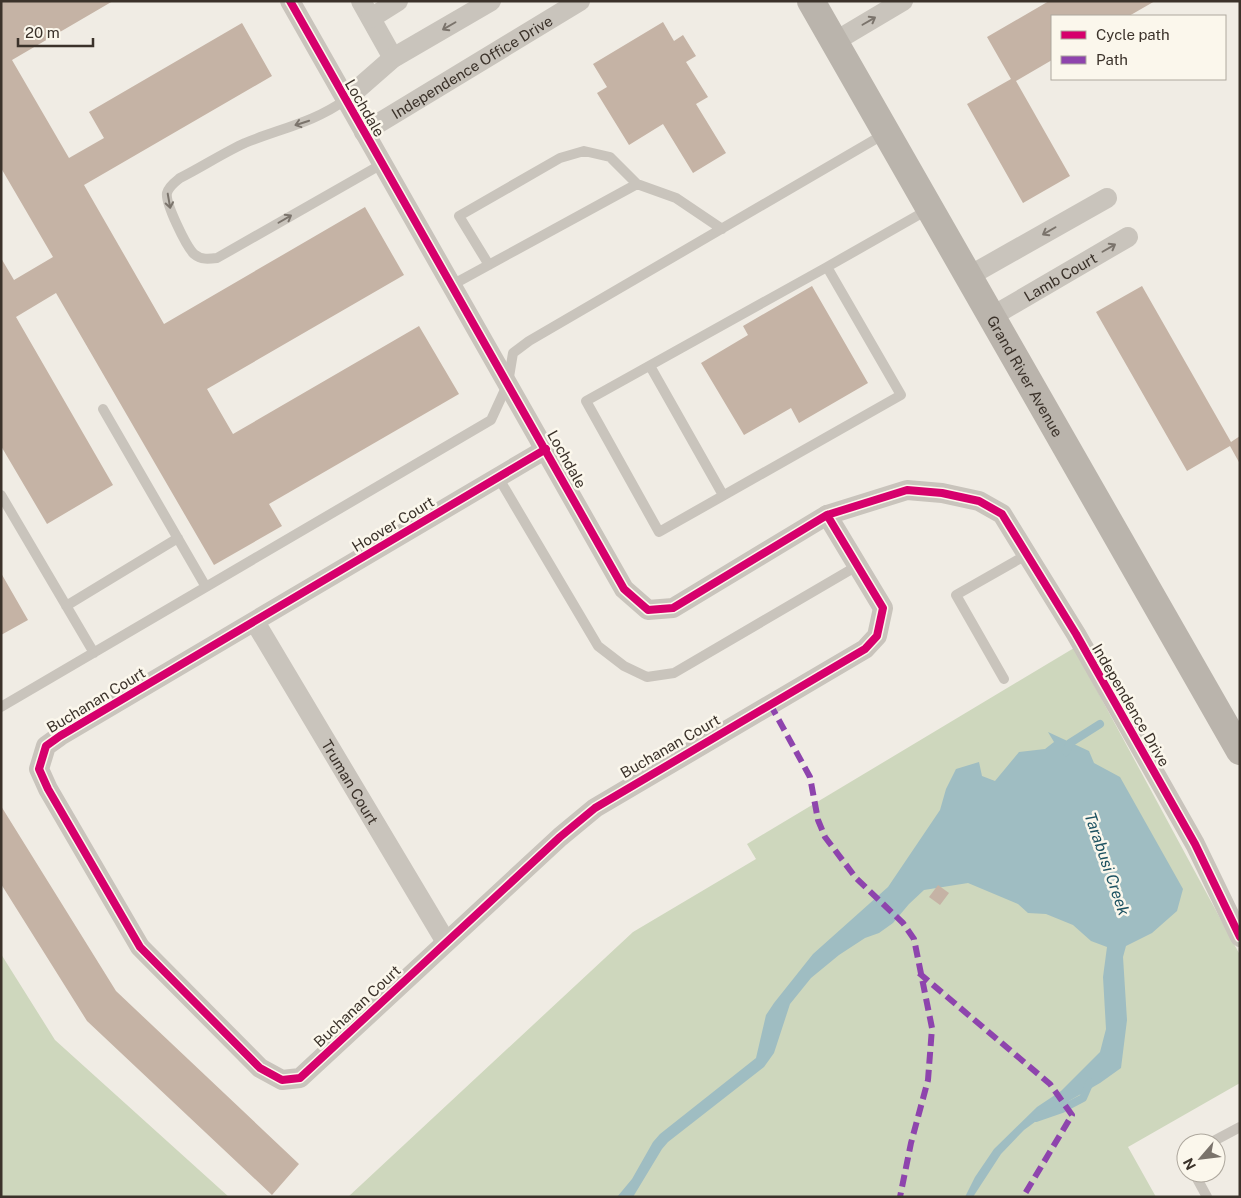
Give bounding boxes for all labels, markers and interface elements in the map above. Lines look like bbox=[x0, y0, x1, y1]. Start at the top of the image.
street label: Independence Office Drive bbox=[388, 11, 555, 122]
scale bar bbox=[18, 15, 92, 47]
legend bbox=[1051, 15, 1226, 80]
one-way arrow bbox=[861, 16, 875, 26]
one-way arrow bbox=[442, 21, 457, 31]
text: 20 m bbox=[25, 24, 60, 41]
text: Cycle path bbox=[1096, 26, 1170, 43]
text: Path bbox=[1096, 51, 1128, 68]
street label: Lochdale bbox=[342, 76, 388, 140]
one-way arrow bbox=[294, 118, 310, 128]
one-way arrow bbox=[164, 193, 174, 209]
one-way arrow bbox=[278, 214, 293, 224]
one-way arrow bbox=[1042, 226, 1057, 236]
one-way arrow bbox=[1102, 243, 1116, 253]
street label: Lamb Court bbox=[1021, 249, 1100, 305]
street label: Grand River Avenue bbox=[984, 312, 1067, 440]
street label: Lochdale bbox=[544, 427, 590, 491]
street label: Hoover Court bbox=[349, 493, 437, 555]
street label: Independence Drive bbox=[1089, 641, 1173, 769]
street label: Buchanan Court bbox=[44, 664, 149, 736]
street label: Buchanan Court bbox=[617, 711, 723, 781]
street label: Truman Court bbox=[318, 736, 382, 827]
water label: Tarabusi Creek bbox=[1081, 810, 1134, 918]
street label: Buchanan Court bbox=[310, 961, 404, 1050]
north arrow bbox=[1176, 1133, 1226, 1183]
text: N bbox=[1180, 1156, 1199, 1173]

